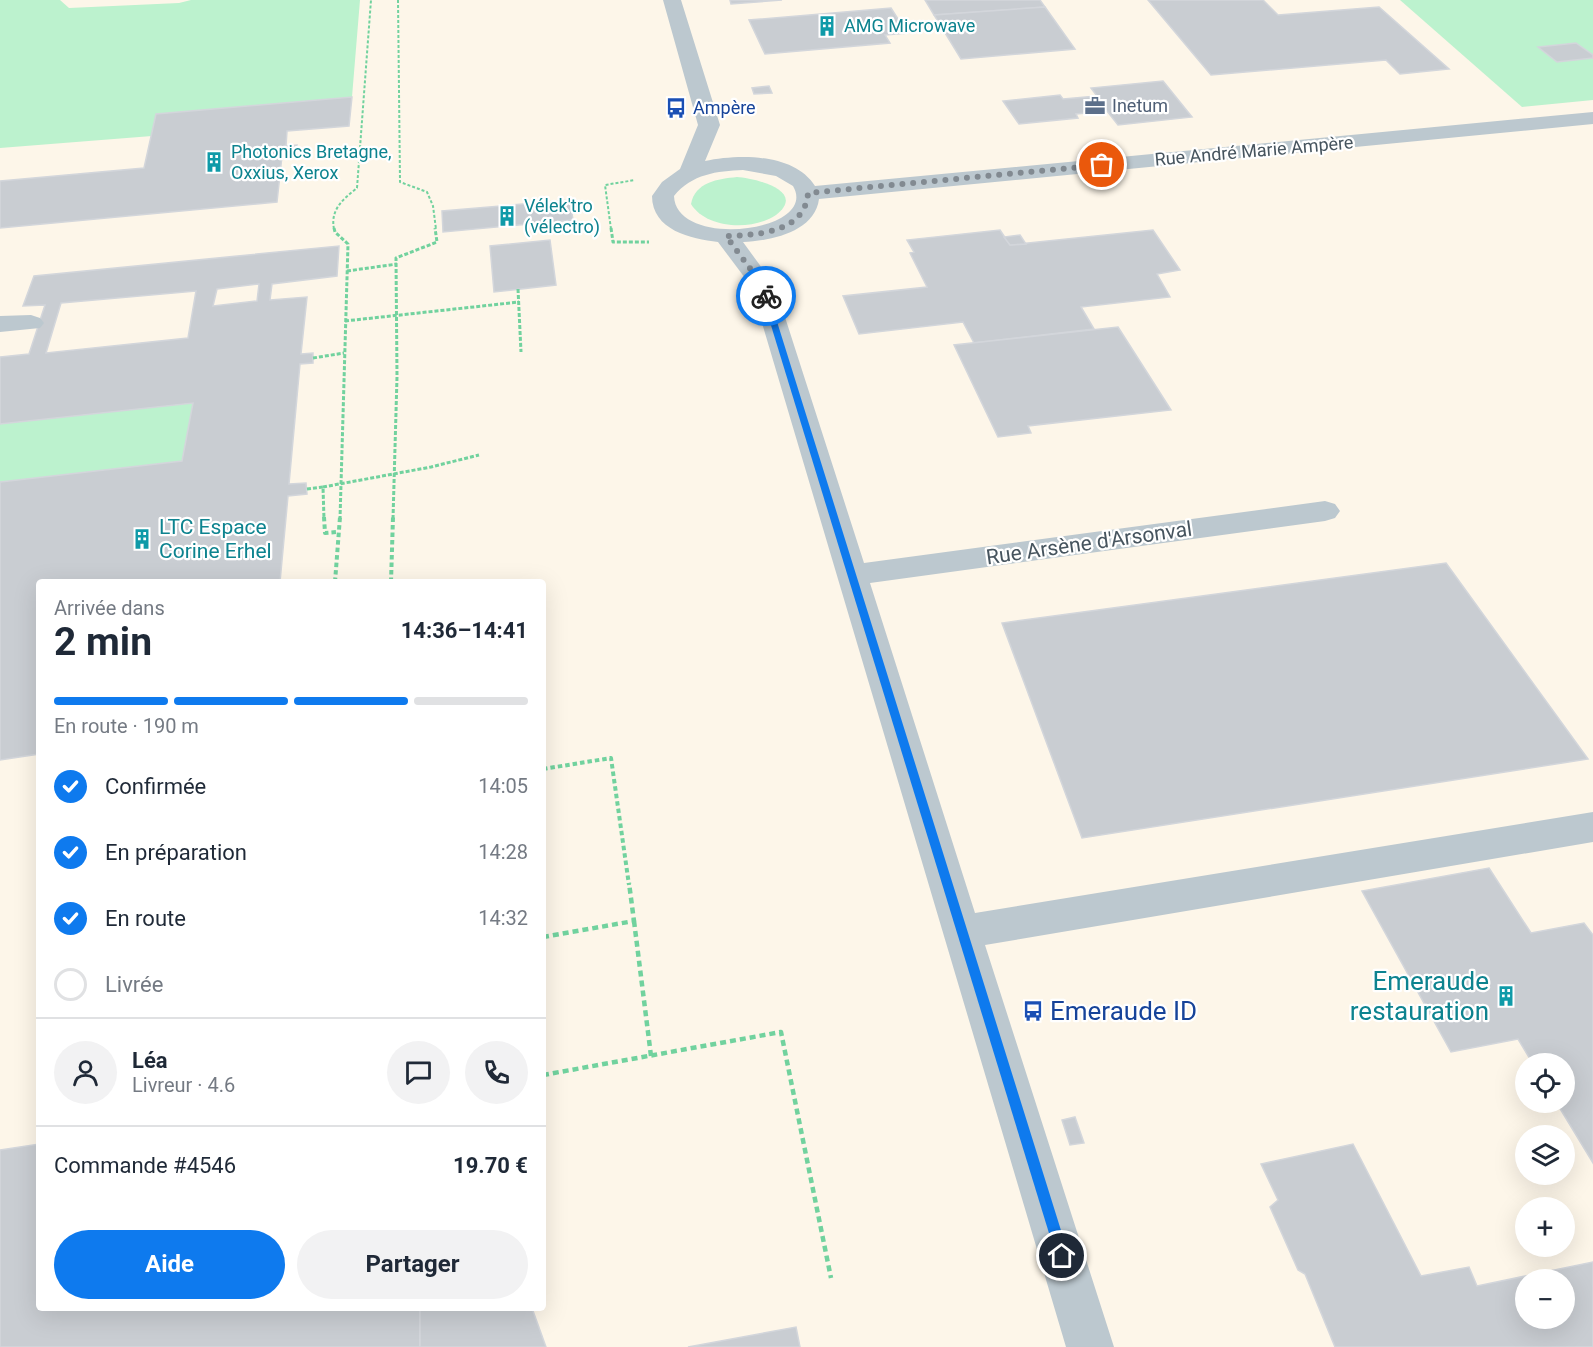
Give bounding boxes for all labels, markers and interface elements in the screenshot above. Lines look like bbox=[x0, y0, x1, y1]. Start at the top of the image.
building icon: AMG Microwave bbox=[815, 14, 839, 38]
place label: AMG Microwave bbox=[844, 15, 975, 36]
office icon: Inetum bbox=[1083, 94, 1107, 118]
place label: Inetum bbox=[1112, 95, 1168, 116]
bus stop icon: Ampère bbox=[664, 96, 688, 120]
place label: Ampère bbox=[693, 97, 756, 118]
street label: Rue André Marie Ampère bbox=[1154, 131, 1354, 170]
pin bbox=[1076, 139, 1127, 190]
place label: Photonics Bretagne, Oxxius, Xerox bbox=[231, 141, 392, 183]
icon: bag bbox=[1085, 148, 1118, 181]
building icon: Photonics Bretagne, Oxxius, Xerox bbox=[202, 150, 226, 174]
place label: Vélek'tro (vélectro) bbox=[524, 195, 600, 238]
building icon: Vélek'tro (vélectro) bbox=[495, 204, 519, 228]
courier bbox=[736, 266, 796, 326]
icon: bike bbox=[750, 280, 783, 313]
place label: LTC Espace Corine Erhel bbox=[159, 515, 272, 563]
street label: Rue Arsène d'Arsonval bbox=[985, 517, 1193, 569]
building icon: LTC Espace Corine Erhel bbox=[130, 527, 154, 551]
text: Arrivée dans bbox=[54, 596, 165, 620]
text: 14:36–14:41 bbox=[401, 618, 528, 643]
text: 2 min bbox=[54, 619, 152, 665]
text: En route · 190 m bbox=[54, 714, 199, 738]
icon: check bbox=[54, 770, 87, 803]
text: Confirmée bbox=[105, 774, 206, 799]
text: 14:05 bbox=[478, 774, 528, 798]
icon: check bbox=[54, 836, 87, 869]
text: En préparation bbox=[105, 840, 247, 865]
text: 14:28 bbox=[478, 840, 528, 864]
icon: check bbox=[54, 902, 87, 935]
text: En route bbox=[105, 906, 186, 931]
text: 14:32 bbox=[478, 906, 528, 930]
place label: Emeraude restauration bbox=[1350, 966, 1489, 1026]
text: Livrée bbox=[105, 972, 163, 997]
building icon: Emeraude restauration bbox=[1494, 984, 1518, 1008]
place label: Emeraude ID bbox=[1050, 996, 1197, 1026]
bus stop icon: Emeraude ID bbox=[1021, 999, 1045, 1023]
button: person bbox=[54, 1041, 117, 1104]
button: chat bbox=[387, 1041, 450, 1104]
button: phone bbox=[465, 1041, 528, 1104]
text: Léa bbox=[132, 1048, 168, 1073]
map controls bbox=[1515, 1053, 1575, 1329]
button: locate bbox=[1515, 1053, 1575, 1113]
text: Livreur · 4.6 bbox=[132, 1073, 235, 1097]
button: layers bbox=[1515, 1125, 1575, 1185]
text: Commande #4546 bbox=[54, 1153, 236, 1178]
text: 19.70 € bbox=[453, 1153, 528, 1178]
button: + bbox=[1515, 1197, 1575, 1257]
button: Aide bbox=[54, 1230, 285, 1299]
button: Partager bbox=[297, 1230, 528, 1299]
pin bbox=[1036, 1230, 1087, 1281]
icon: home bbox=[1045, 1239, 1078, 1272]
button: − bbox=[1515, 1269, 1575, 1329]

